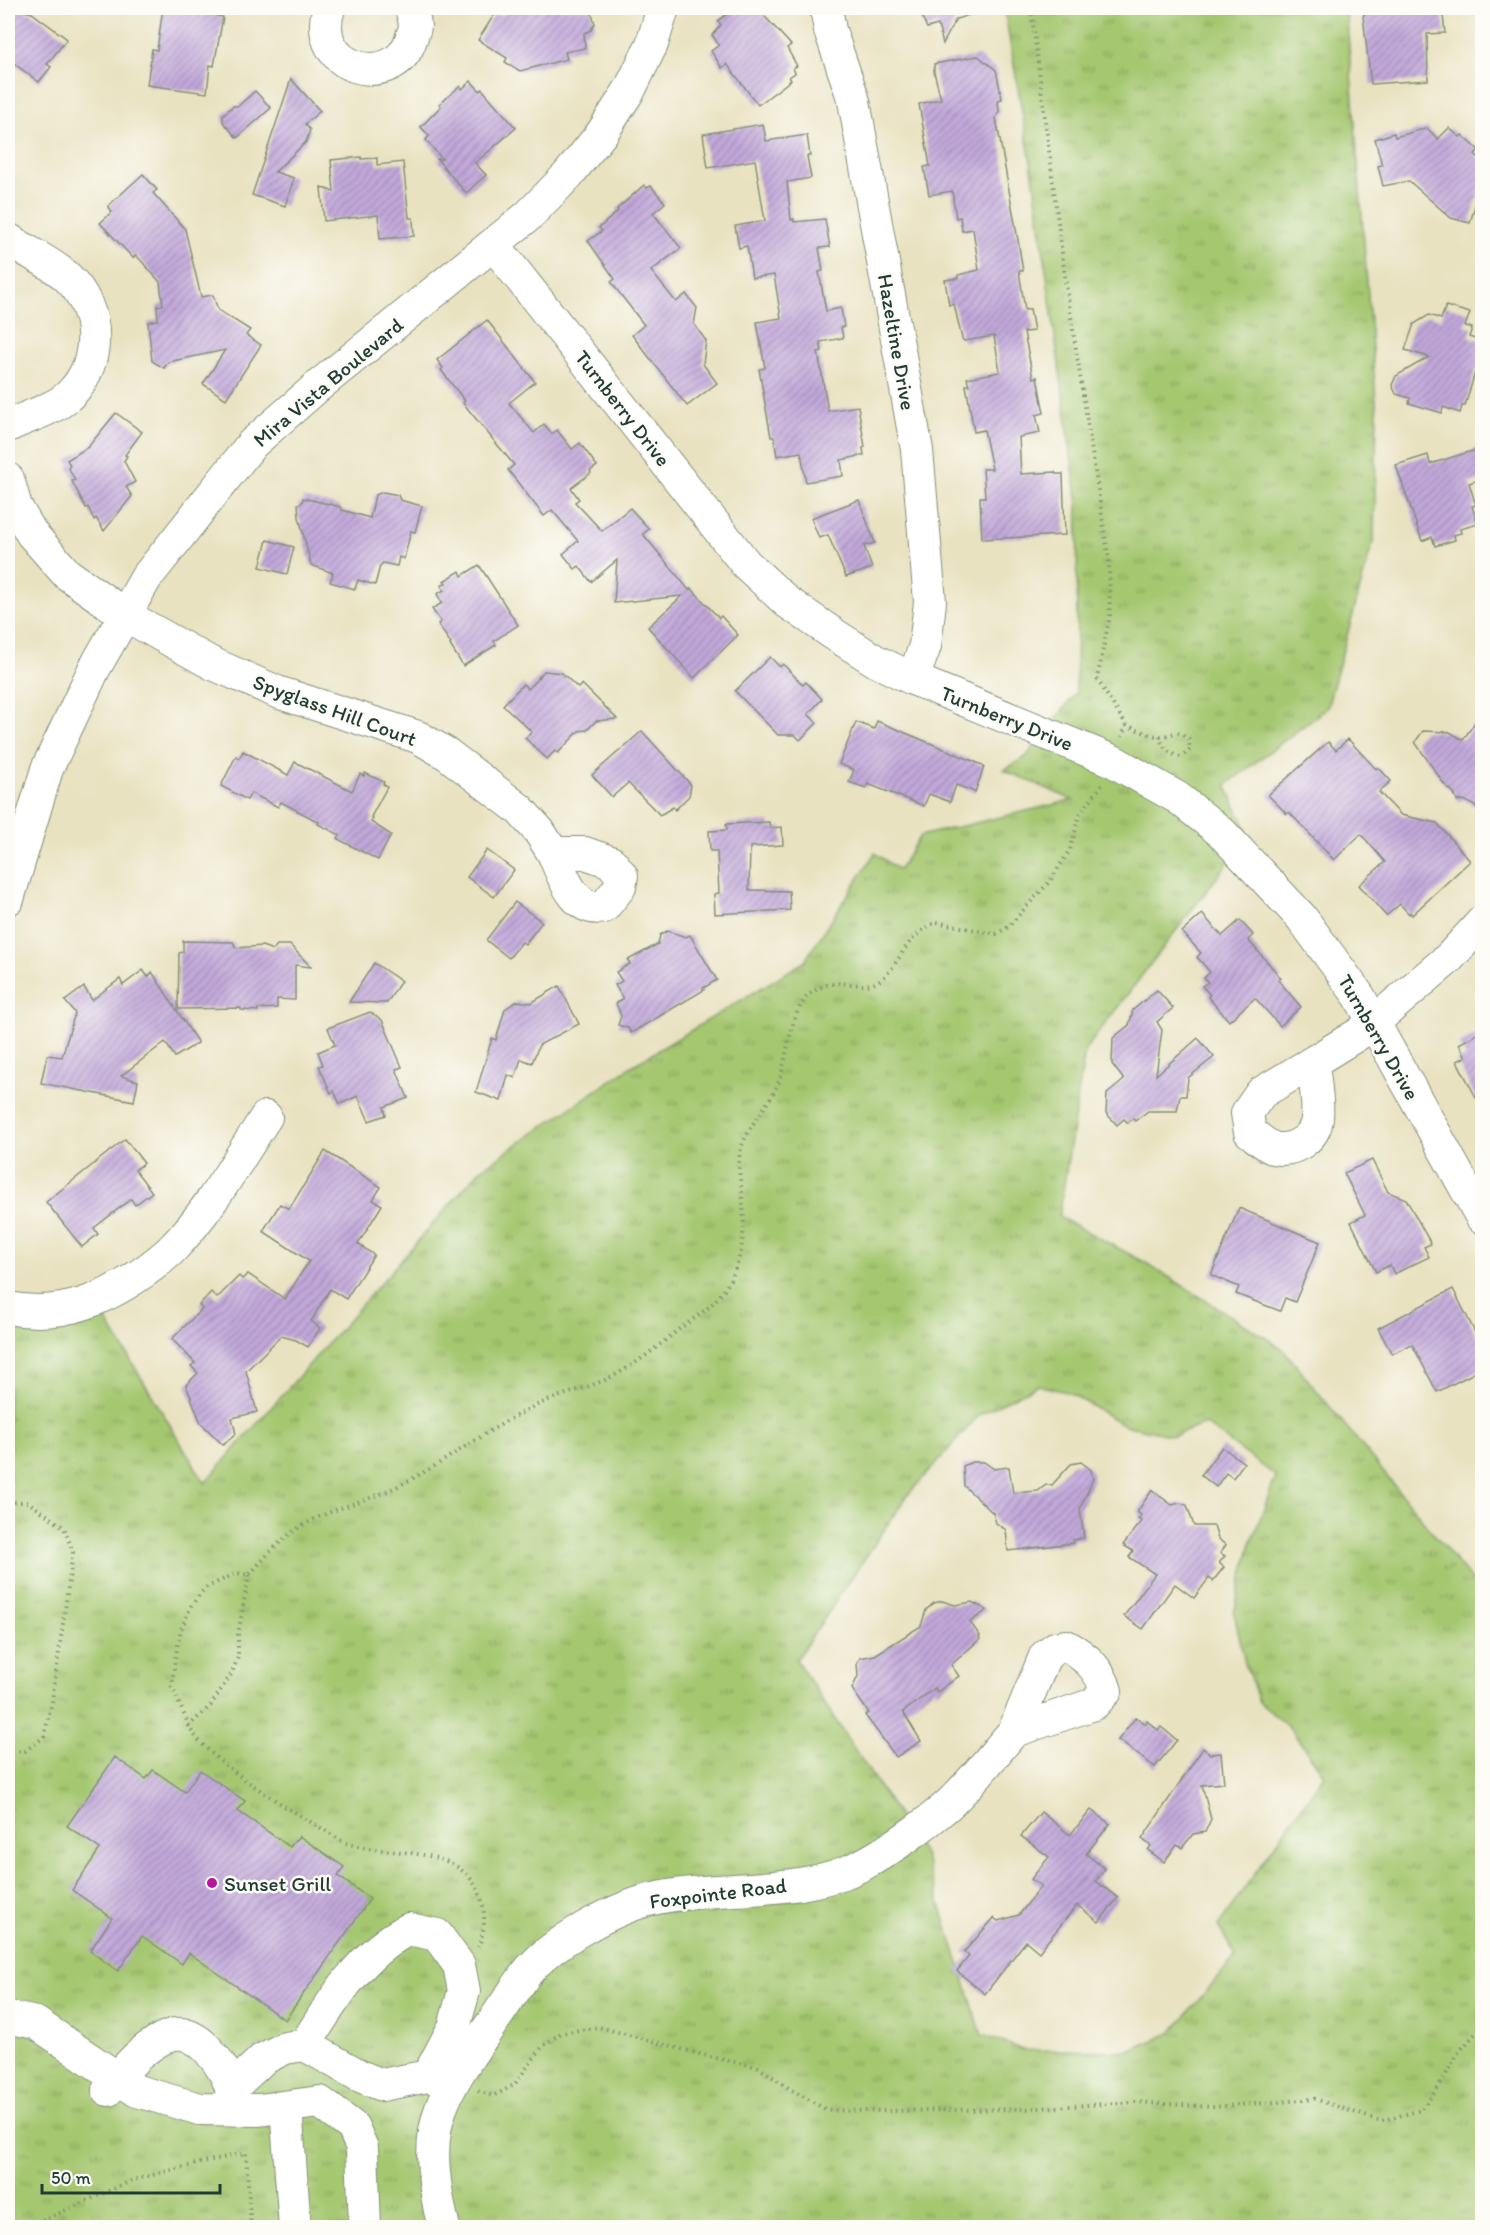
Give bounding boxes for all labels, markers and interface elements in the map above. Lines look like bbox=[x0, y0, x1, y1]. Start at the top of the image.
street label: Hazeltine Drive bbox=[873, 272, 921, 412]
street label: Mira Vista Boulevard bbox=[248, 312, 408, 452]
street label: Turnberry Drive bbox=[570, 345, 676, 471]
street label: Spyglass Hill Court bbox=[250, 669, 420, 751]
street label: Turnberry Drive bbox=[937, 680, 1077, 756]
street label: Turnberry Drive bbox=[1333, 970, 1425, 1104]
place label: Sunset Grill bbox=[224, 1871, 331, 1896]
street label: Foxpointe Road bbox=[648, 1872, 788, 1914]
marker: Sunset Grill bbox=[205, 1876, 219, 1890]
scale bar bbox=[42, 2157, 220, 2195]
text: 50 m bbox=[51, 2167, 91, 2189]

